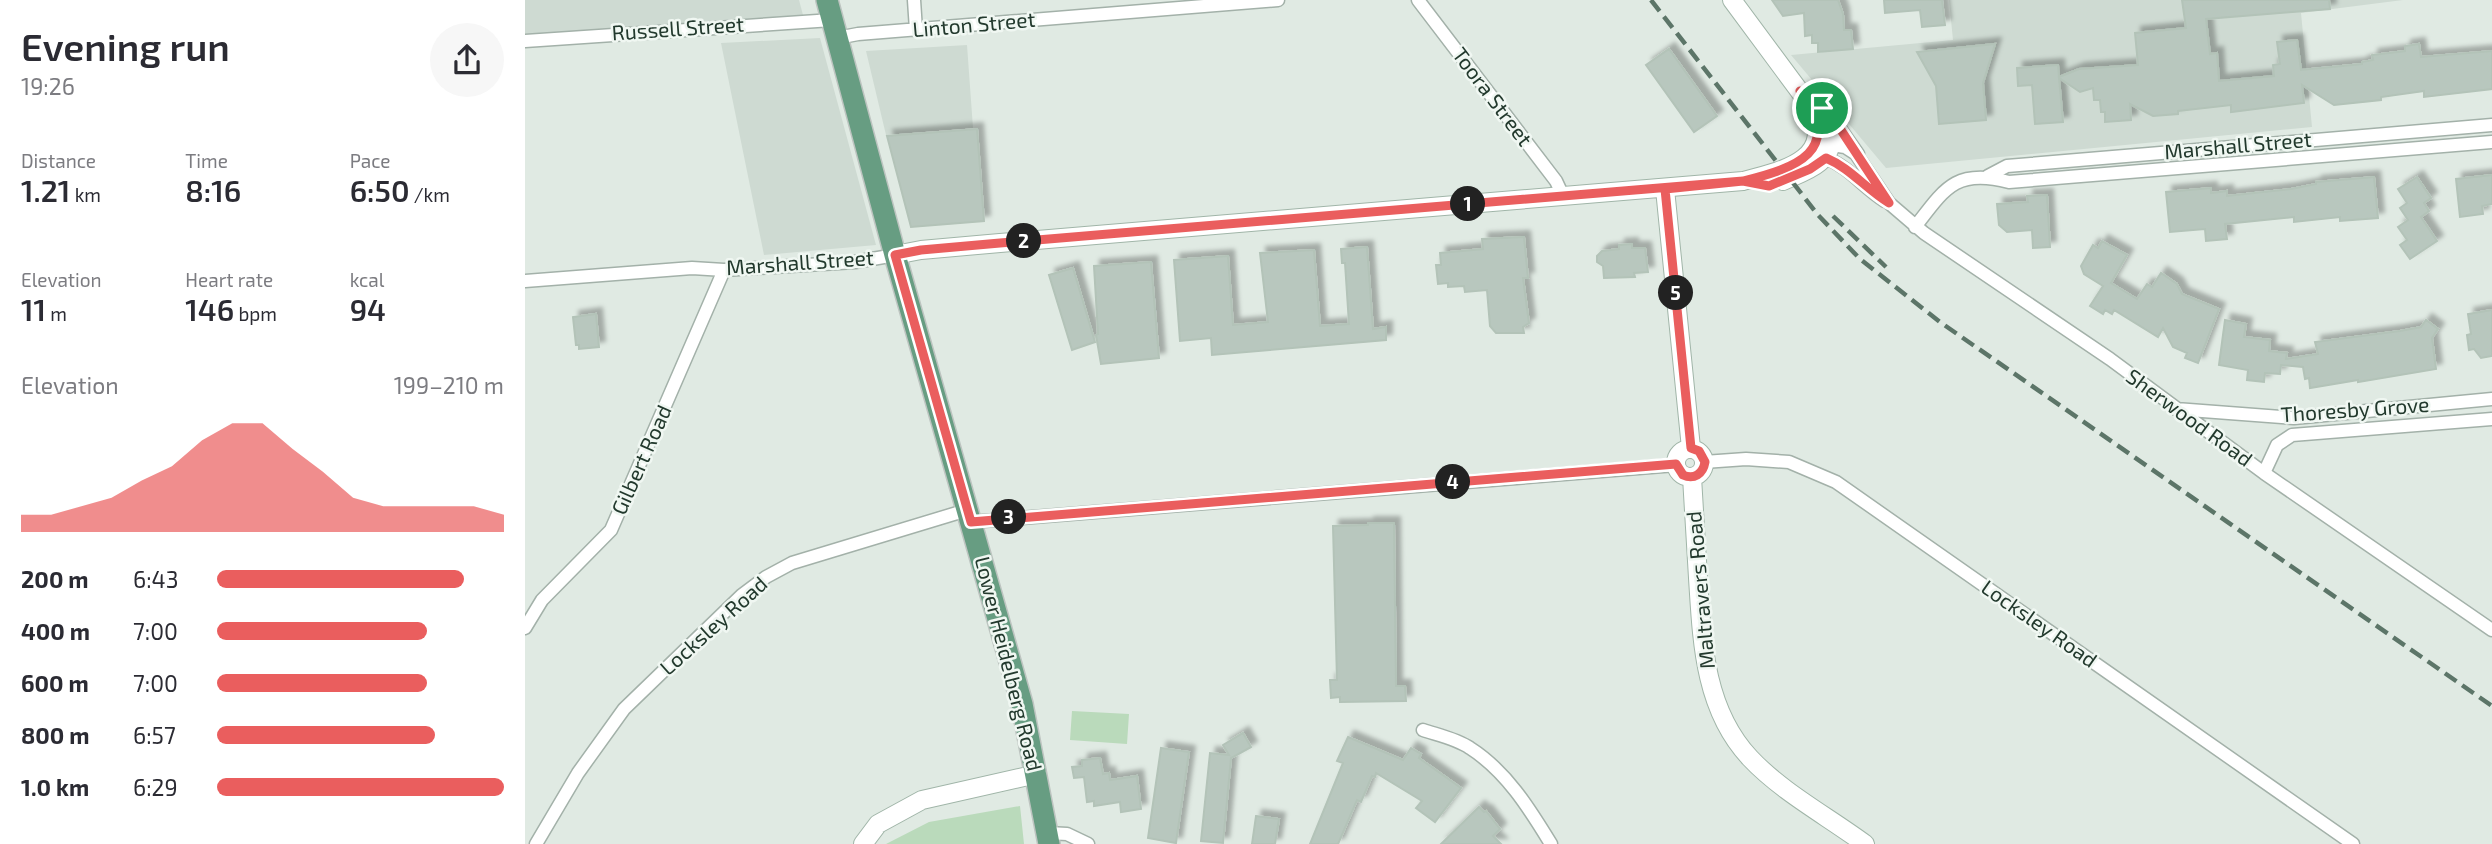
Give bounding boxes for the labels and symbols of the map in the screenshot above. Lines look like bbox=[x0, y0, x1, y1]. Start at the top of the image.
street label: Linton Street bbox=[911, 6, 1036, 41]
street label: Russell Street bbox=[611, 10, 745, 45]
street label: Toora Street bbox=[1448, 42, 1538, 150]
pin bbox=[1792, 78, 1852, 138]
street label: Marshall Street bbox=[2163, 126, 2313, 163]
pin: 1 bbox=[1451, 186, 1485, 222]
pin: 2 bbox=[1007, 224, 1041, 258]
street label: Marshall Street bbox=[725, 244, 874, 279]
pin: 5 bbox=[1659, 276, 1693, 310]
street label: Sherwood Road bbox=[2122, 363, 2258, 471]
street label: Thoresby Grove bbox=[2280, 391, 2430, 426]
street label: Gilbert Road bbox=[605, 401, 676, 518]
pin: 4 bbox=[1436, 464, 1471, 500]
pin: 3 bbox=[991, 500, 1027, 534]
street label: Maltravers Road bbox=[1680, 510, 1719, 670]
street label: Lower Heidelberg Road bbox=[971, 554, 1048, 773]
street label: Locksley Road bbox=[654, 570, 772, 679]
street label: Locksley Road bbox=[1977, 574, 2103, 672]

